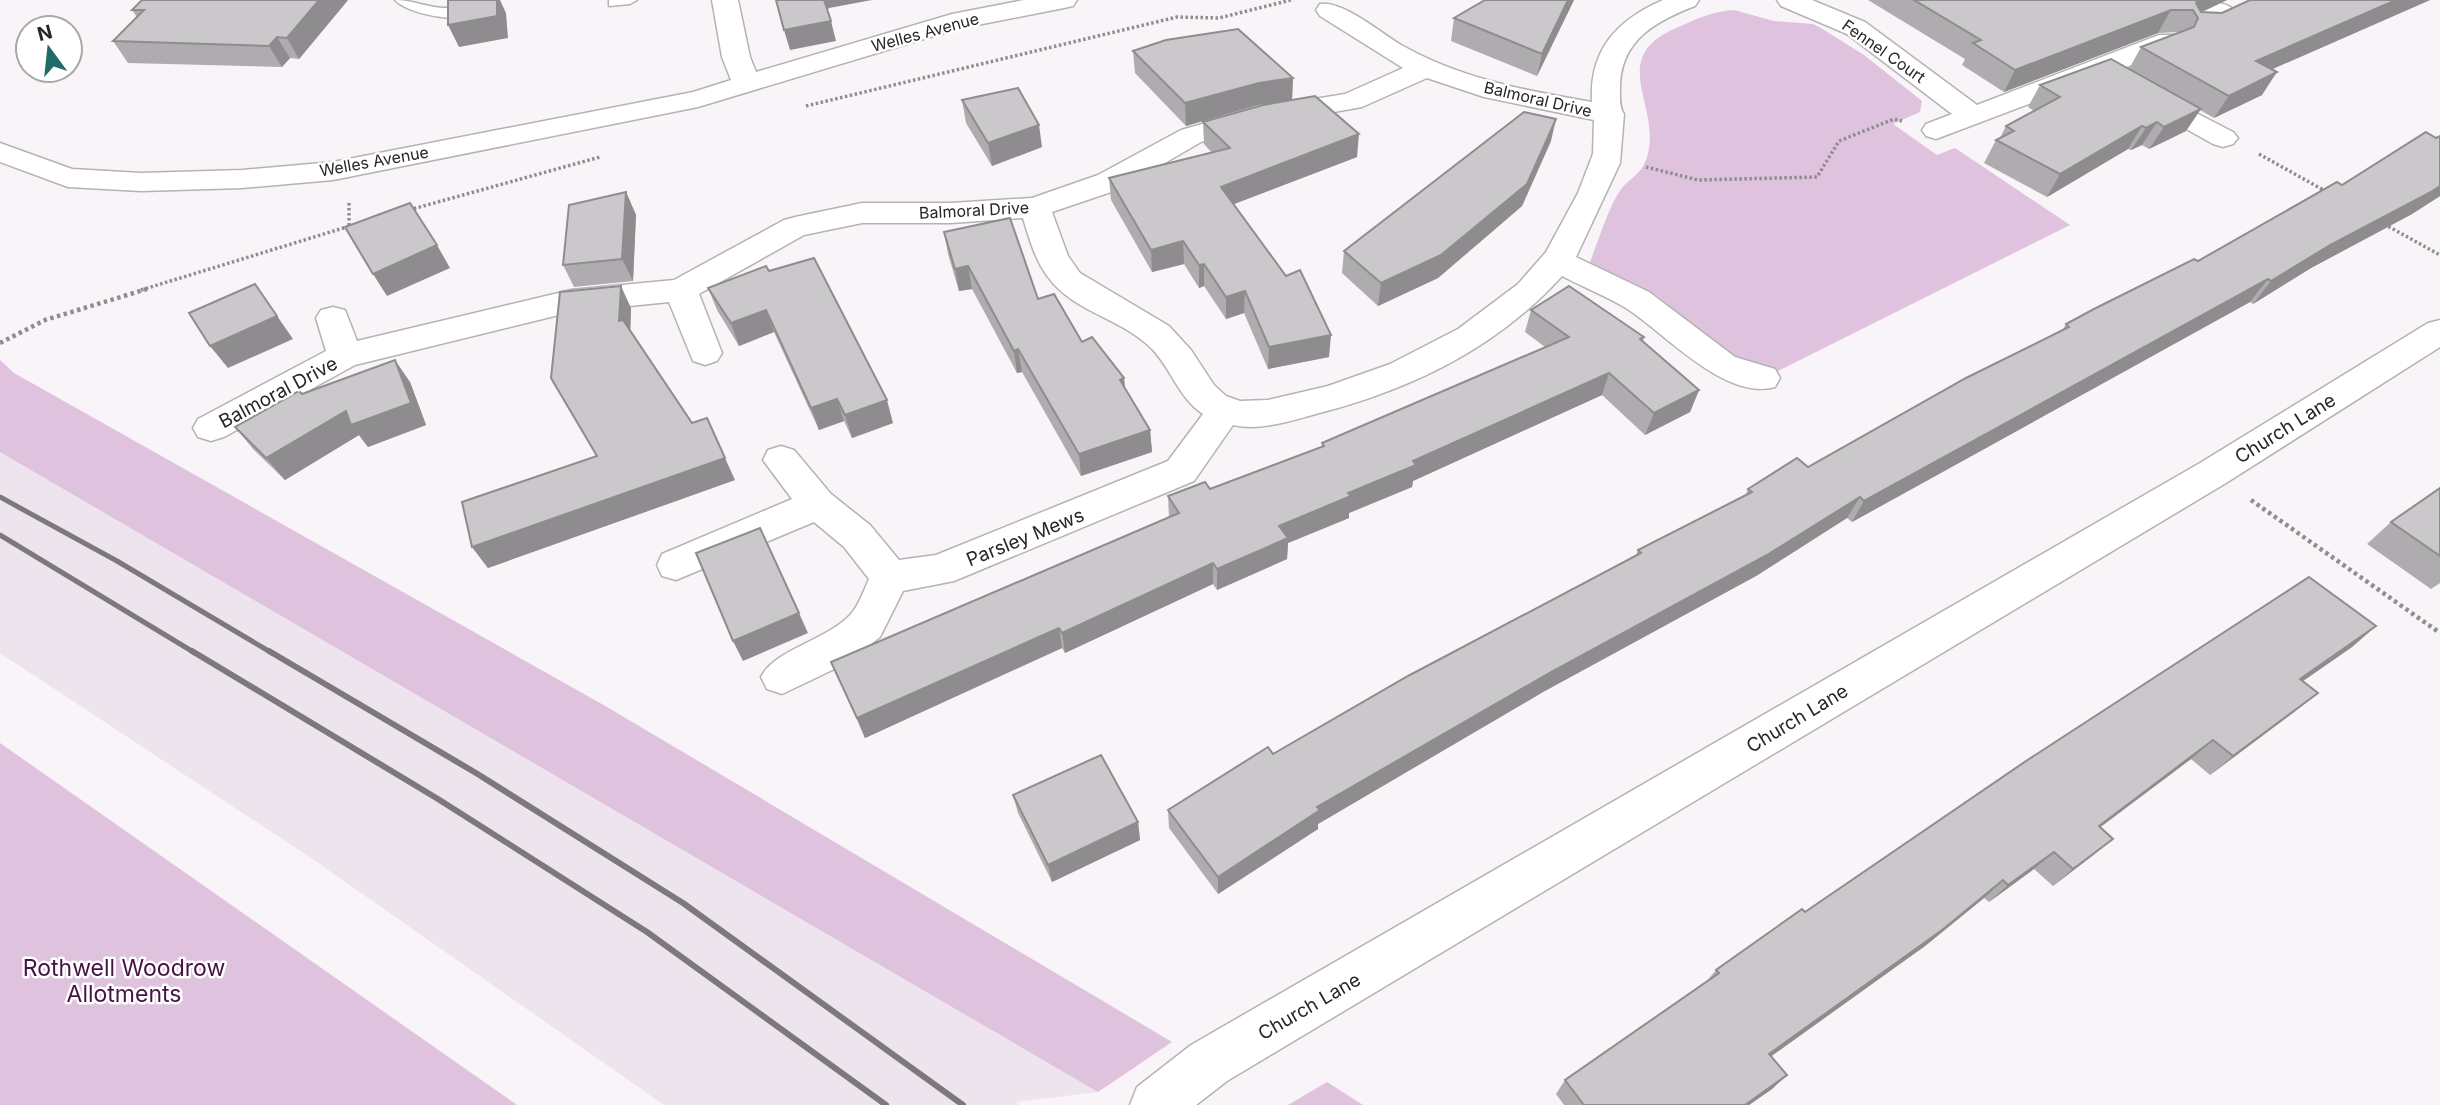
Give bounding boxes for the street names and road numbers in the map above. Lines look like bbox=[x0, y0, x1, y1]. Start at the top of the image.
street label: Welles Avenue bbox=[869, 8, 981, 56]
street label: Fennel Court bbox=[1839, 15, 1929, 87]
street label: Balmoral Drive bbox=[1482, 77, 1594, 121]
street label: Welles Avenue bbox=[318, 142, 430, 180]
street label: Balmoral Drive bbox=[919, 197, 1029, 223]
street label: Balmoral Drive bbox=[215, 352, 341, 433]
street label: Church Lane bbox=[2231, 388, 2340, 468]
street label: Parsley Mews bbox=[963, 503, 1087, 572]
street label: Church Lane bbox=[1742, 679, 1852, 758]
street label: Church Lane bbox=[1254, 968, 1365, 1045]

